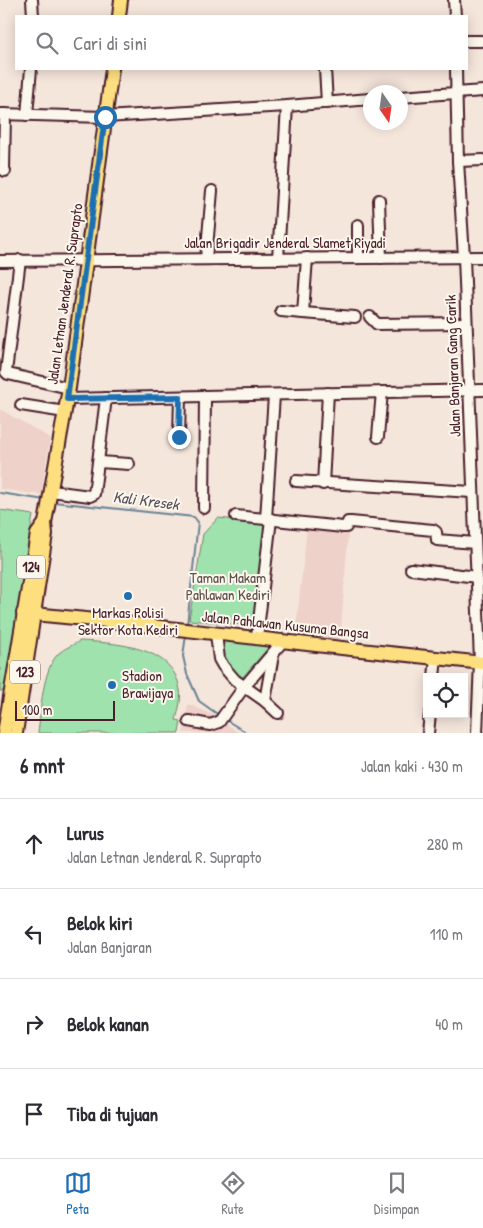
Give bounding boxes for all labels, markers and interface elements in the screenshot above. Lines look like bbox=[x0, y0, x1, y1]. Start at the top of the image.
search box bbox=[15, 15, 468, 70]
icon: search bbox=[33, 29, 61, 57]
text: Cari di sini bbox=[73, 30, 147, 56]
north arrow bbox=[363, 85, 408, 130]
route start bbox=[94, 106, 117, 129]
street label: Jalan Letnan Jenderal R. Suprapto bbox=[41, 202, 88, 386]
street label: Jalan Brigadir Jenderal Slamet Riyadi bbox=[184, 232, 386, 253]
street label: Jalan Banjaran Gang Carik bbox=[440, 294, 465, 438]
route end bbox=[168, 426, 191, 449]
water label: Kali Kresek bbox=[112, 485, 182, 515]
road number: 124 bbox=[17, 556, 45, 578]
park label: Taman Makam Pahlawan Kediri bbox=[186, 567, 270, 605]
marker: Markas Polisi Sektor Kota Kediri bbox=[122, 590, 134, 602]
place label: Markas Polisi Sektor Kota Kediri bbox=[78, 602, 178, 640]
street label: Jalan Pahlawan Kusuma Bangsa bbox=[201, 605, 370, 644]
road number: 123 bbox=[10, 660, 40, 684]
place label: Stadion Brawijaya bbox=[122, 665, 173, 703]
map controls bbox=[423, 673, 468, 718]
button: locate bbox=[423, 673, 468, 718]
marker: Stadion Brawijaya bbox=[106, 679, 118, 691]
scale bar bbox=[15, 698, 115, 721]
text: 100 m bbox=[22, 700, 52, 719]
text: 6 mnt bbox=[20, 751, 64, 780]
text: Jalan kaki · 430 m bbox=[361, 755, 463, 777]
text: Lurus bbox=[67, 820, 104, 846]
icon: ahead bbox=[20, 830, 48, 858]
text: 280 m bbox=[427, 833, 463, 855]
text: Jalan Letnan Jenderal R. Suprapto bbox=[67, 846, 262, 868]
text: Belok kiri bbox=[67, 910, 133, 936]
icon: left bbox=[20, 920, 48, 948]
text: 110 m bbox=[430, 923, 463, 945]
text: Jalan Banjaran bbox=[67, 936, 152, 958]
icon: right bbox=[20, 1010, 48, 1038]
text: Belok kanan bbox=[67, 1011, 149, 1037]
text: 40 m bbox=[435, 1013, 463, 1035]
icon: arrive bbox=[20, 1100, 48, 1128]
text: Tiba di tujuan bbox=[67, 1101, 158, 1127]
tab: Peta bbox=[64, 1169, 92, 1218]
tab: Rute bbox=[219, 1169, 247, 1218]
tab: Disimpan bbox=[374, 1169, 419, 1218]

